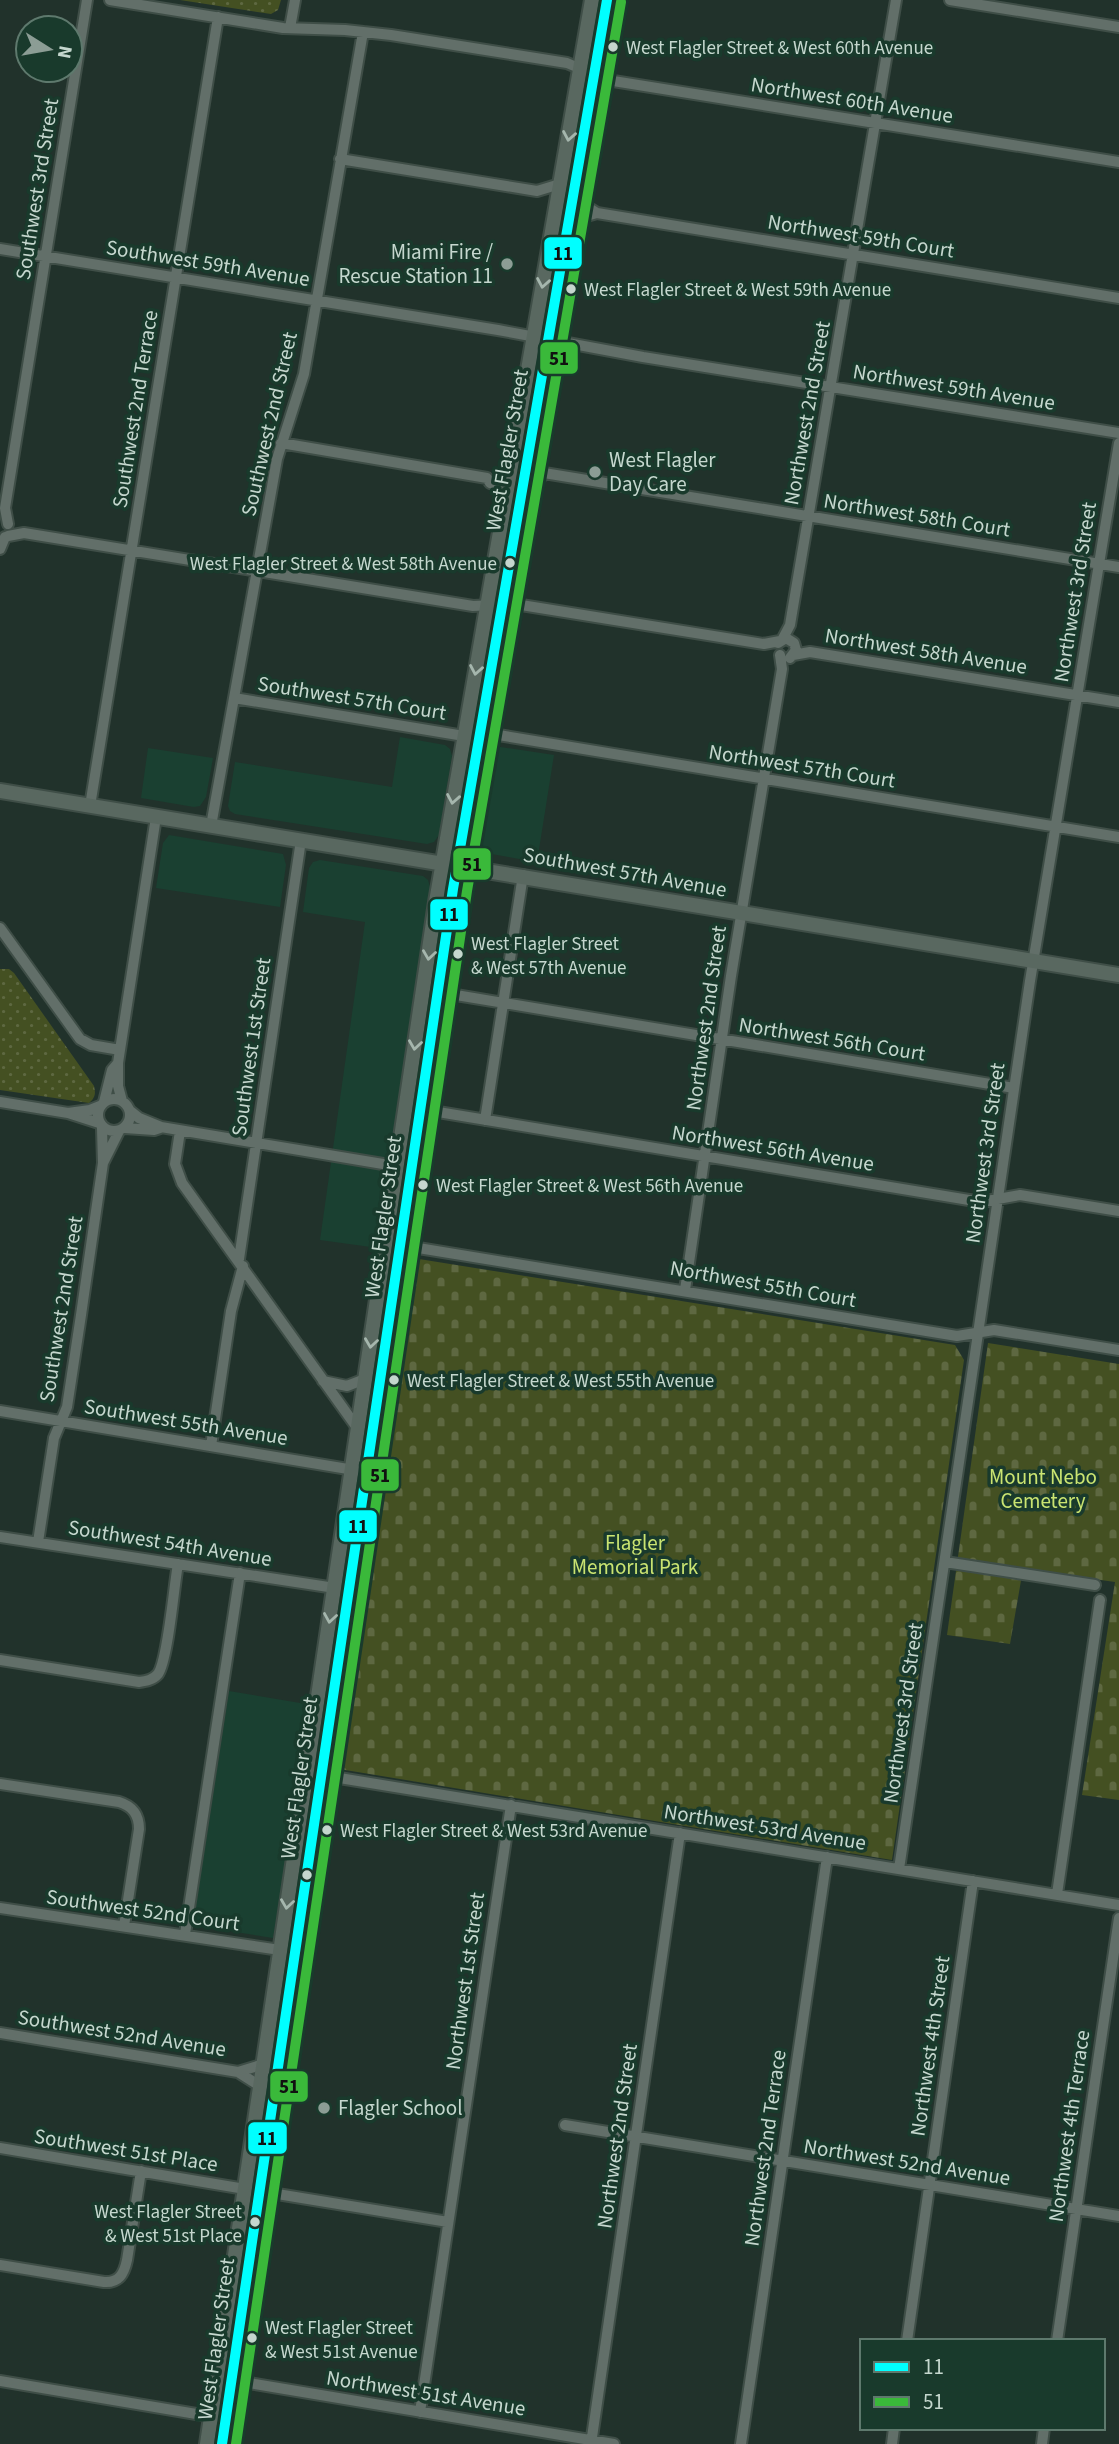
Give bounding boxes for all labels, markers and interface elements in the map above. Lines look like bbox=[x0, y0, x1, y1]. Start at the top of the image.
north arrow bbox=[14, 14, 84, 84]
place label: West Flagler Street & West 60th Avenue bbox=[626, 35, 933, 62]
marker: West Flagler Street & West 60th Avenue bbox=[606, 40, 620, 54]
text: N bbox=[50, 43, 79, 61]
street label: Northwest 60th Avenue bbox=[749, 69, 955, 131]
street label: Southwest 3rd Street bbox=[8, 96, 66, 282]
one-way arrow bbox=[562, 130, 577, 142]
street label: Northwest 59th Court bbox=[765, 206, 957, 266]
street label: Southwest 59th Avenue bbox=[104, 232, 312, 294]
line badge: 11 bbox=[543, 236, 583, 270]
place label: Miami Fire / Rescue Station 11 bbox=[339, 237, 494, 291]
text: 11 bbox=[553, 241, 573, 268]
marker: Miami Fire / Rescue Station 11 bbox=[499, 256, 515, 272]
one-way arrow bbox=[536, 277, 551, 289]
place label: West Flagler Street & West 59th Avenue bbox=[584, 277, 891, 304]
marker: West Flagler Street & West 59th Avenue bbox=[564, 282, 578, 296]
street label: Southwest 2nd Terrace bbox=[105, 308, 165, 510]
street label: Northwest 2nd Street bbox=[776, 319, 838, 507]
street label: Southwest 2nd Street bbox=[233, 329, 305, 519]
line badge: 51 bbox=[539, 341, 579, 375]
text: 51 bbox=[549, 346, 569, 373]
street label: Northwest 59th Avenue bbox=[851, 356, 1057, 418]
street label: West Flagler Street bbox=[478, 367, 536, 533]
place label: West Flagler Day Care bbox=[609, 445, 716, 499]
marker: West Flagler Day Care bbox=[587, 464, 603, 480]
street label: Northwest 58th Court bbox=[821, 485, 1013, 545]
street label: Northwest 3rd Street bbox=[1046, 500, 1104, 684]
place label: West Flagler Street & West 58th Avenue bbox=[190, 551, 497, 578]
marker: West Flagler Street & West 58th Avenue bbox=[503, 556, 517, 570]
street label: Northwest 58th Avenue bbox=[823, 620, 1029, 682]
one-way arrow bbox=[469, 664, 484, 676]
street label: Southwest 57th Court bbox=[256, 668, 448, 728]
street label: Northwest 57th Court bbox=[706, 736, 898, 796]
one-way arrow bbox=[446, 794, 461, 805]
street label: Southwest 57th Avenue bbox=[521, 839, 729, 905]
line badge: 51 bbox=[452, 847, 492, 881]
text: 51 bbox=[462, 852, 482, 879]
line badge: 11 bbox=[429, 898, 469, 931]
text: 11 bbox=[439, 902, 459, 929]
street label: Northwest 2nd Street bbox=[678, 924, 734, 1112]
place label: West Flagler Street & West 57th Avenue bbox=[471, 931, 627, 982]
marker: West Flagler Street & West 57th Avenue bbox=[451, 947, 465, 961]
one-way arrow bbox=[421, 949, 436, 960]
street label: Southwest 1st Street bbox=[224, 956, 278, 1138]
street label: Northwest 56th Court bbox=[736, 1009, 928, 1069]
one-way arrow bbox=[408, 1040, 423, 1051]
street label: Northwest 3rd Street bbox=[957, 1061, 1013, 1245]
street label: Northwest 56th Avenue bbox=[670, 1117, 876, 1179]
street label: West Flagler Street bbox=[357, 1134, 409, 1300]
place label: West Flagler Street & West 56th Avenue bbox=[436, 1173, 743, 1200]
marker: West Flagler Street & West 56th Avenue bbox=[416, 1178, 430, 1192]
street label: Southwest 2nd Street bbox=[31, 1214, 91, 1404]
street label: Northwest 55th Court bbox=[667, 1253, 859, 1315]
one-way arrow bbox=[363, 1337, 378, 1349]
place label: West Flagler Street & West 55th Avenue bbox=[407, 1368, 714, 1395]
marker: West Flagler Street & West 55th Avenue bbox=[387, 1373, 401, 1387]
street label: Southwest 55th Avenue bbox=[82, 1391, 290, 1453]
line badge: 51 bbox=[360, 1458, 400, 1492]
park label: Mount Nebo Cemetery bbox=[989, 1462, 1097, 1516]
text: 51 bbox=[370, 1463, 390, 1490]
line badge: 11 bbox=[338, 1509, 378, 1543]
street label: Southwest 54th Avenue bbox=[66, 1512, 274, 1574]
text: 11 bbox=[348, 1514, 368, 1541]
park label: Flagler Memorial Park bbox=[572, 1528, 699, 1582]
one-way arrow bbox=[323, 1612, 338, 1624]
street label: Northwest 3rd Street bbox=[875, 1621, 931, 1805]
street label: West Flagler Street bbox=[273, 1695, 325, 1861]
street label: Northwest 53rd Avenue bbox=[662, 1796, 868, 1858]
place label: West Flagler Street & West 53rd Avenue bbox=[340, 1818, 647, 1845]
marker: West Flagler Street & West 53rd Avenue bbox=[320, 1823, 334, 1837]
unlabelled marker bbox=[300, 1868, 314, 1882]
street label: Southwest 52nd Court bbox=[44, 1882, 242, 1938]
street label: Northwest 1st Street bbox=[438, 1890, 492, 2072]
one-way arrow bbox=[280, 1898, 295, 1910]
street label: Northwest 4th Street bbox=[903, 1954, 957, 2138]
street label: Southwest 52nd Avenue bbox=[16, 2002, 228, 2064]
street label: Northwest 4th Terrace bbox=[1041, 2028, 1097, 2224]
street label: Northwest 2nd Street bbox=[589, 2042, 645, 2230]
street label: Northwest 2nd Terrace bbox=[736, 2048, 794, 2248]
line badge: 51 bbox=[269, 2070, 309, 2103]
text: 51 bbox=[279, 2074, 299, 2101]
place label: Flagler School bbox=[338, 2093, 463, 2123]
marker: Flagler School bbox=[316, 2100, 332, 2116]
street label: Southwest 51st Place bbox=[32, 2121, 220, 2179]
line badge: 11 bbox=[247, 2121, 288, 2155]
text: 11 bbox=[257, 2126, 277, 2153]
street label: Northwest 52nd Avenue bbox=[802, 2131, 1012, 2193]
place label: West Flagler Street & West 51st Place bbox=[94, 2199, 243, 2250]
marker: West Flagler Street & West 51st Place bbox=[248, 2215, 262, 2229]
street label: West Flagler Street bbox=[190, 2256, 242, 2422]
place label: West Flagler Street & West 51st Avenue bbox=[265, 2315, 418, 2366]
marker: West Flagler Street & West 51st Avenue bbox=[245, 2331, 259, 2345]
legend bbox=[860, 2339, 1105, 2430]
text: 11 bbox=[923, 2352, 944, 2382]
street label: Northwest 51st Avenue bbox=[324, 2362, 528, 2424]
text: 51 bbox=[923, 2387, 944, 2417]

